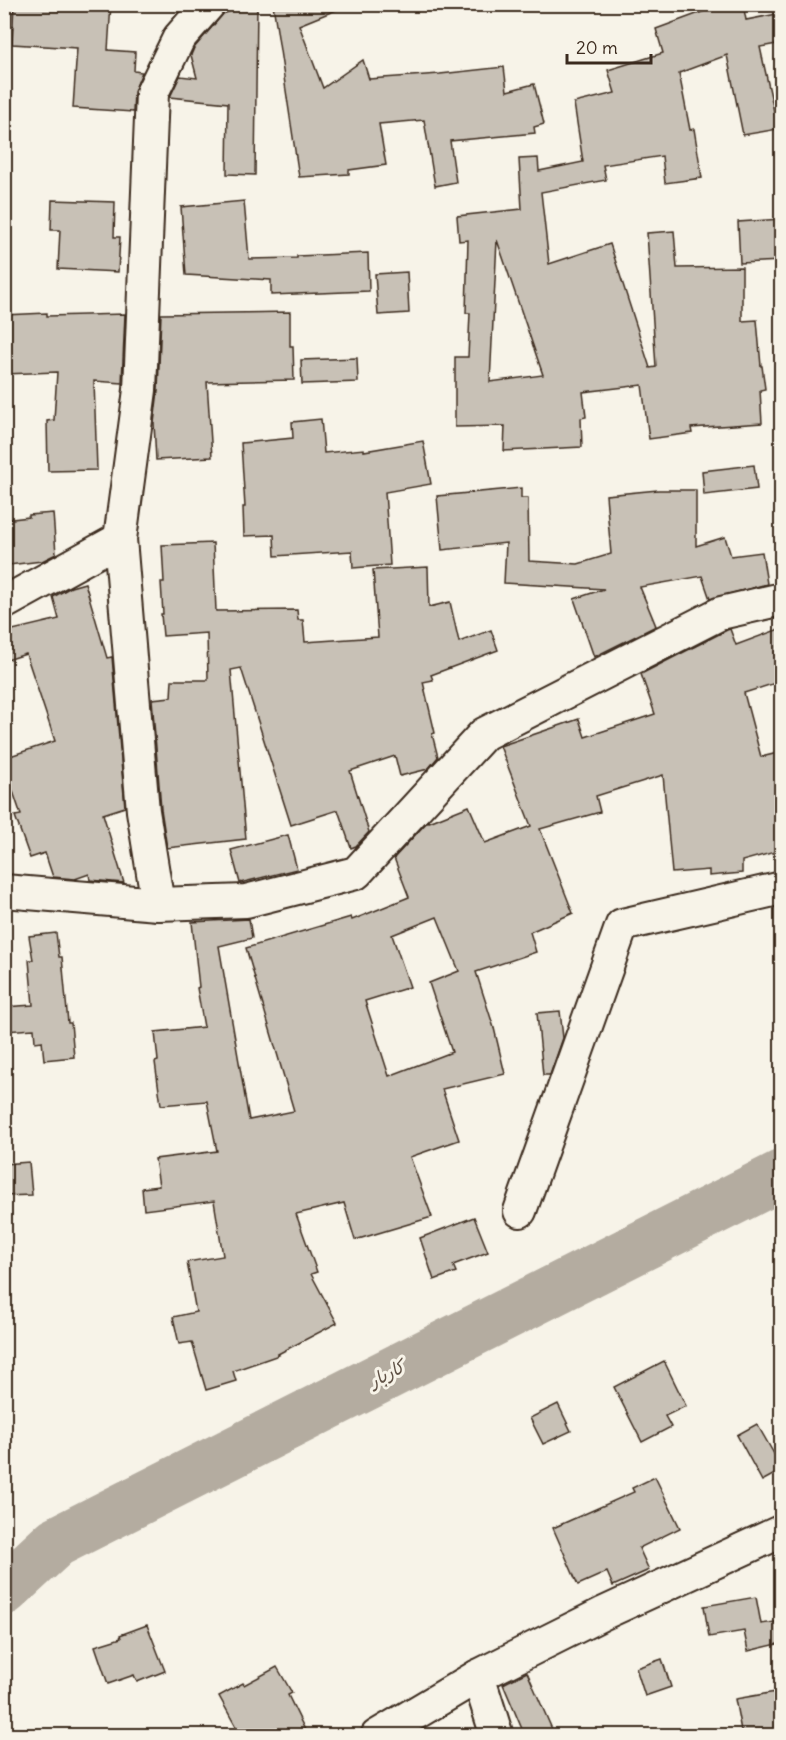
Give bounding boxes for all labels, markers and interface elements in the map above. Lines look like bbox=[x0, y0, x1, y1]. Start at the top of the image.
scale bar bbox=[567, 27, 651, 65]
text: 20 m bbox=[576, 36, 618, 59]
water label: کاربار bbox=[363, 1353, 411, 1393]

